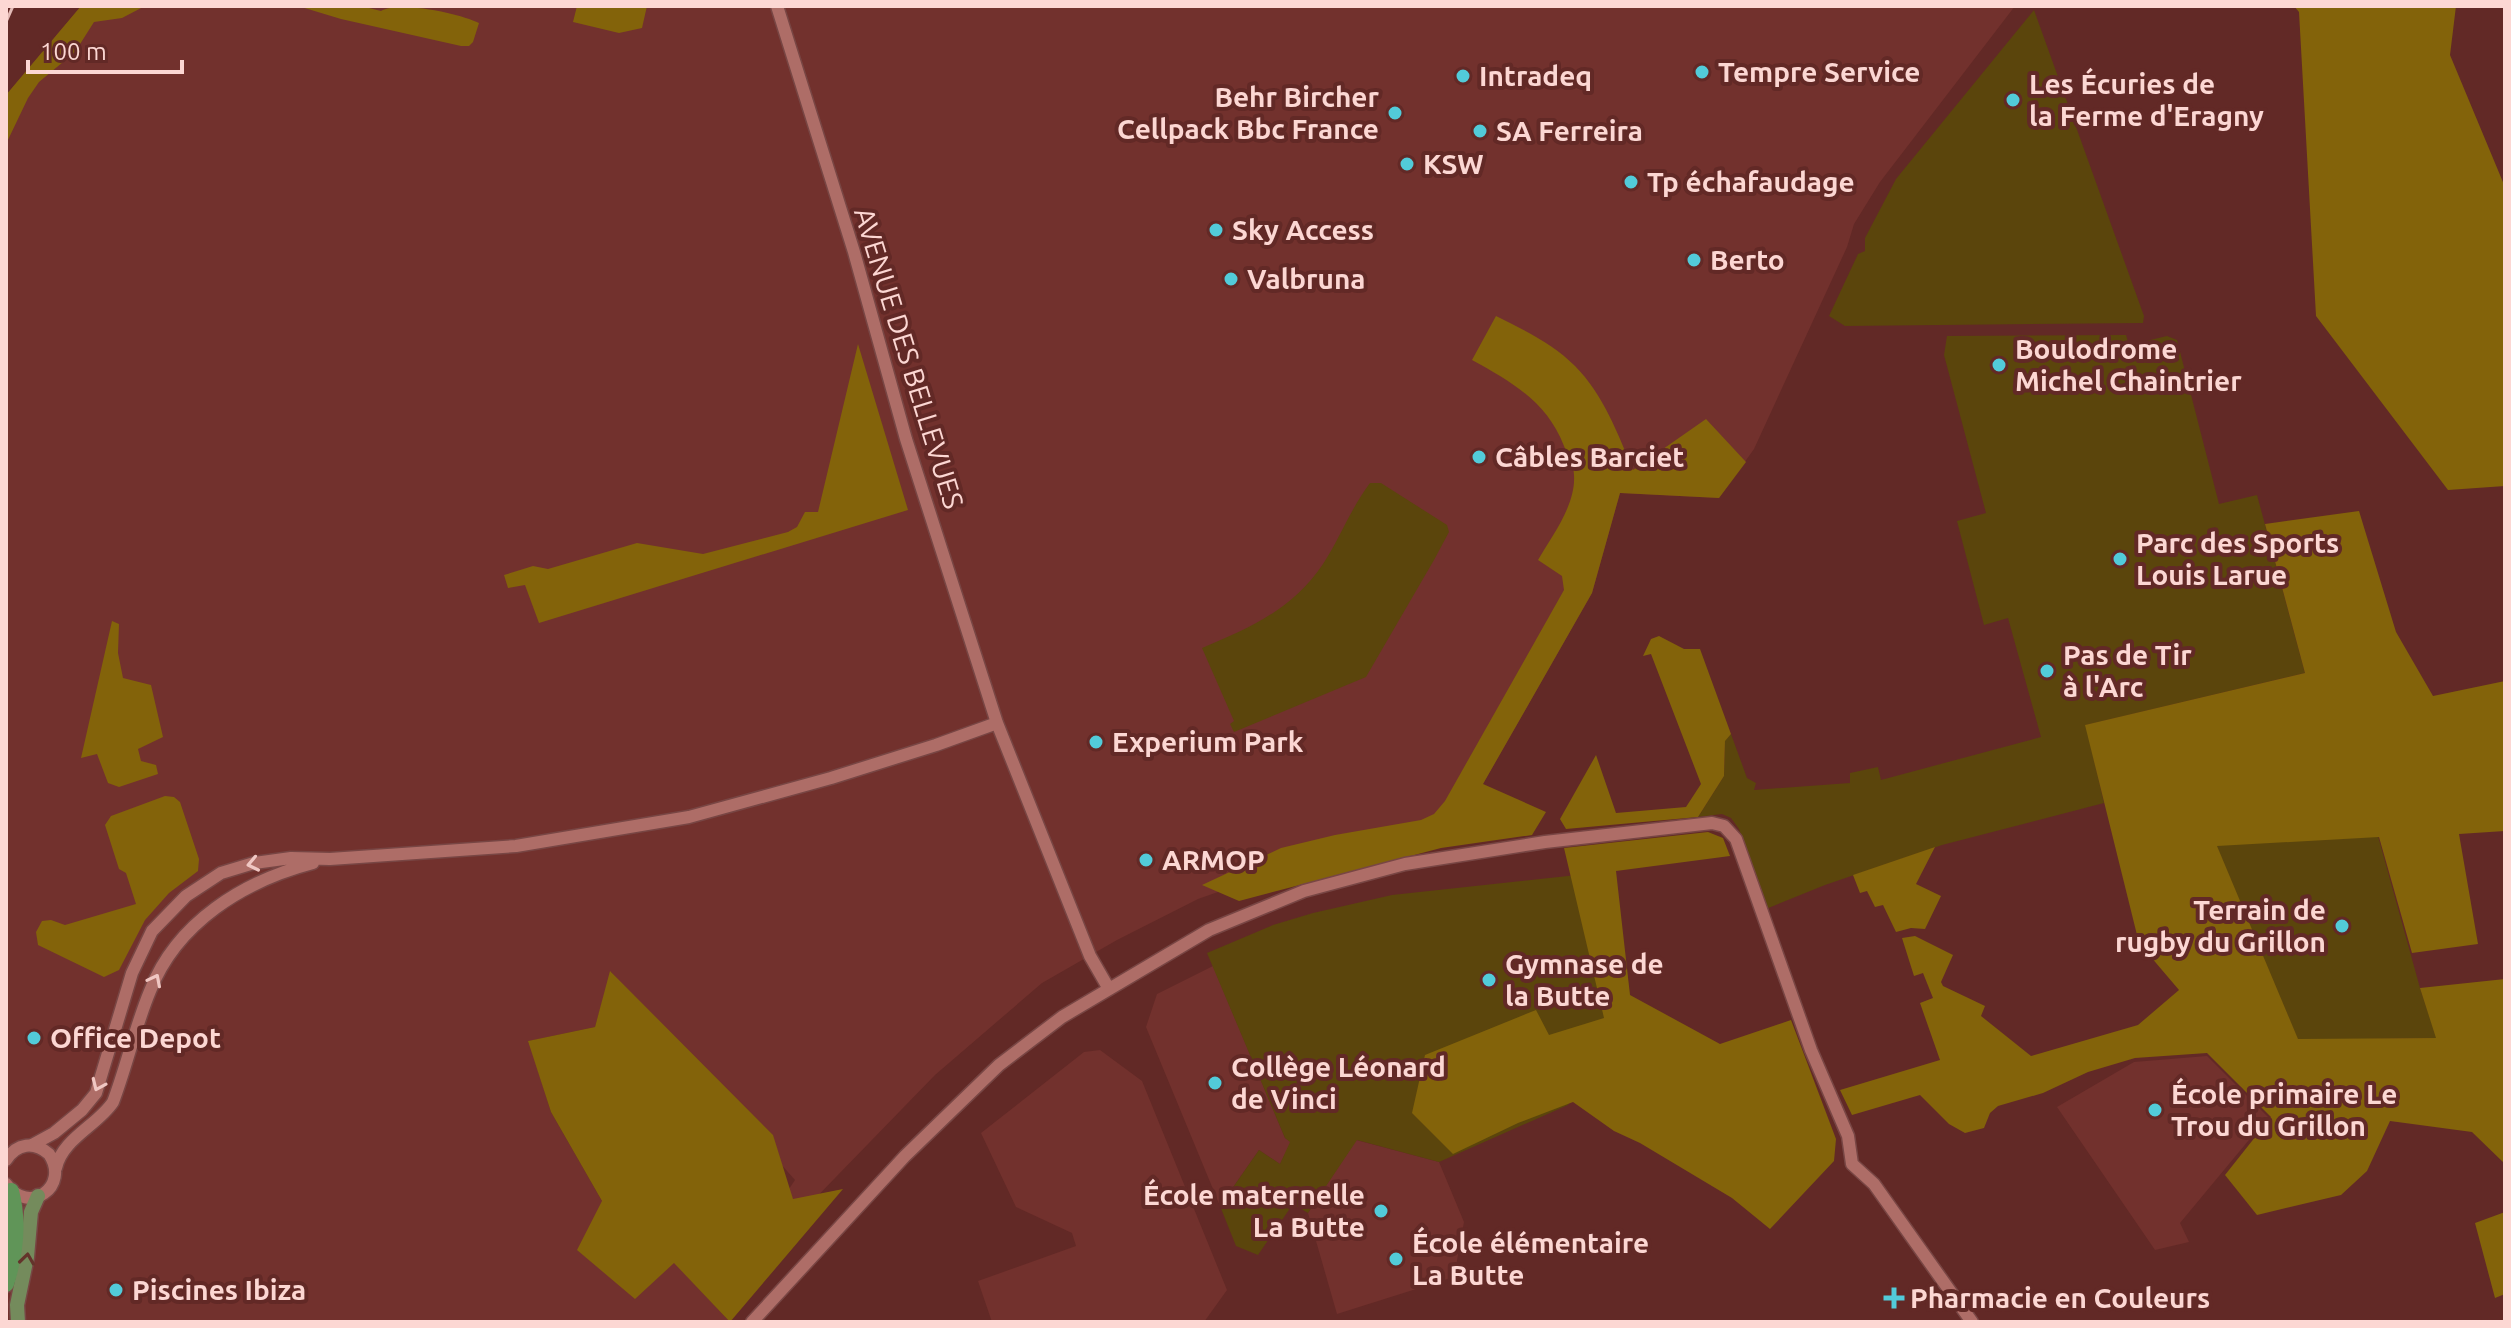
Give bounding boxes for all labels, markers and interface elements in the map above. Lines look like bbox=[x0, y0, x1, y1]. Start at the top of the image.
scale bar bbox=[28, 24, 182, 74]
text: 100 m bbox=[40, 38, 107, 65]
place label: Tempre Service bbox=[1718, 56, 1920, 87]
place label: Intradeq bbox=[1479, 60, 1592, 91]
marker: Tempre Service bbox=[1693, 63, 1711, 81]
marker: Intradeq bbox=[1454, 67, 1472, 85]
place label: Les Écuries de la Ferme d'Eragny bbox=[2029, 67, 2264, 131]
place label: Behr Bircher Cellpack Bbc France bbox=[1117, 81, 1379, 144]
marker: Les Écuries de la Ferme d'Eragny bbox=[2004, 91, 2022, 109]
marker: Behr Bircher Cellpack Bbc France bbox=[1386, 104, 1404, 122]
place label: SA Ferreira bbox=[1496, 115, 1643, 146]
marker: SA Ferreira bbox=[1471, 122, 1489, 140]
place label: KSW bbox=[1423, 148, 1484, 179]
marker: KSW bbox=[1398, 155, 1416, 173]
place label: Tp échafaudage bbox=[1647, 166, 1855, 197]
marker: Tp échafaudage bbox=[1622, 173, 1640, 191]
street label: AVENUE DES BELLEVUES bbox=[849, 204, 970, 512]
place label: Sky Access bbox=[1232, 214, 1374, 245]
marker: Sky Access bbox=[1207, 221, 1225, 239]
place label: Berto bbox=[1710, 244, 1785, 275]
marker: Berto bbox=[1685, 251, 1703, 269]
place label: Valbruna bbox=[1247, 263, 1366, 294]
marker: Valbruna bbox=[1222, 270, 1240, 288]
place label: Boulodrome Michel Chaintrier bbox=[2015, 333, 2242, 396]
marker: Boulodrome Michel Chaintrier bbox=[1990, 356, 2008, 374]
place label: Câbles Barciet bbox=[1495, 441, 1684, 472]
marker: Câbles Barciet bbox=[1470, 448, 1488, 466]
place label: Parc des Sports Louis Larue bbox=[2136, 527, 2339, 590]
marker: Parc des Sports Louis Larue bbox=[2111, 550, 2129, 568]
place label: Pas de Tir à l'Arc bbox=[2063, 639, 2192, 702]
marker: Pas de Tir à l'Arc bbox=[2038, 662, 2056, 680]
place label: Experium Park bbox=[1112, 726, 1304, 757]
marker: Experium Park bbox=[1087, 733, 1105, 751]
place label: ARMOP bbox=[1162, 844, 1265, 875]
marker: ARMOP bbox=[1137, 851, 1155, 869]
one-way arrow bbox=[246, 855, 260, 872]
place label: Terrain de rugby du Grillon bbox=[2115, 894, 2326, 957]
marker: Terrain de rugby du Grillon bbox=[2333, 917, 2351, 935]
place label: Gymnase de la Butte bbox=[1505, 948, 1664, 1011]
marker: Gymnase de la Butte bbox=[1480, 971, 1498, 989]
one-way arrow bbox=[145, 974, 161, 989]
place label: Office Depot bbox=[50, 1022, 221, 1053]
marker: Office Depot bbox=[25, 1029, 43, 1047]
place label: Collège Léonard de Vinci bbox=[1231, 1051, 1446, 1114]
marker: Collège Léonard de Vinci bbox=[1206, 1074, 1224, 1092]
one-way arrow bbox=[92, 1077, 108, 1092]
place label: École primaire Le Trou du Grillon bbox=[2171, 1077, 2397, 1141]
marker: École primaire Le Trou du Grillon bbox=[2146, 1101, 2164, 1119]
place label: École maternelle La Butte bbox=[1143, 1178, 1365, 1242]
marker: École maternelle La Butte bbox=[1372, 1202, 1390, 1220]
place label: École élémentaire La Butte bbox=[1412, 1226, 1649, 1290]
marker: École élémentaire La Butte bbox=[1387, 1250, 1405, 1268]
one-way arrow bbox=[18, 1252, 35, 1266]
place label: Piscines Ibiza bbox=[132, 1274, 306, 1305]
marker: Piscines Ibiza bbox=[107, 1281, 125, 1299]
place label: Pharmacie en Couleurs bbox=[1910, 1282, 2210, 1313]
marker: Pharmacie en Couleurs bbox=[1885, 1289, 1903, 1307]

